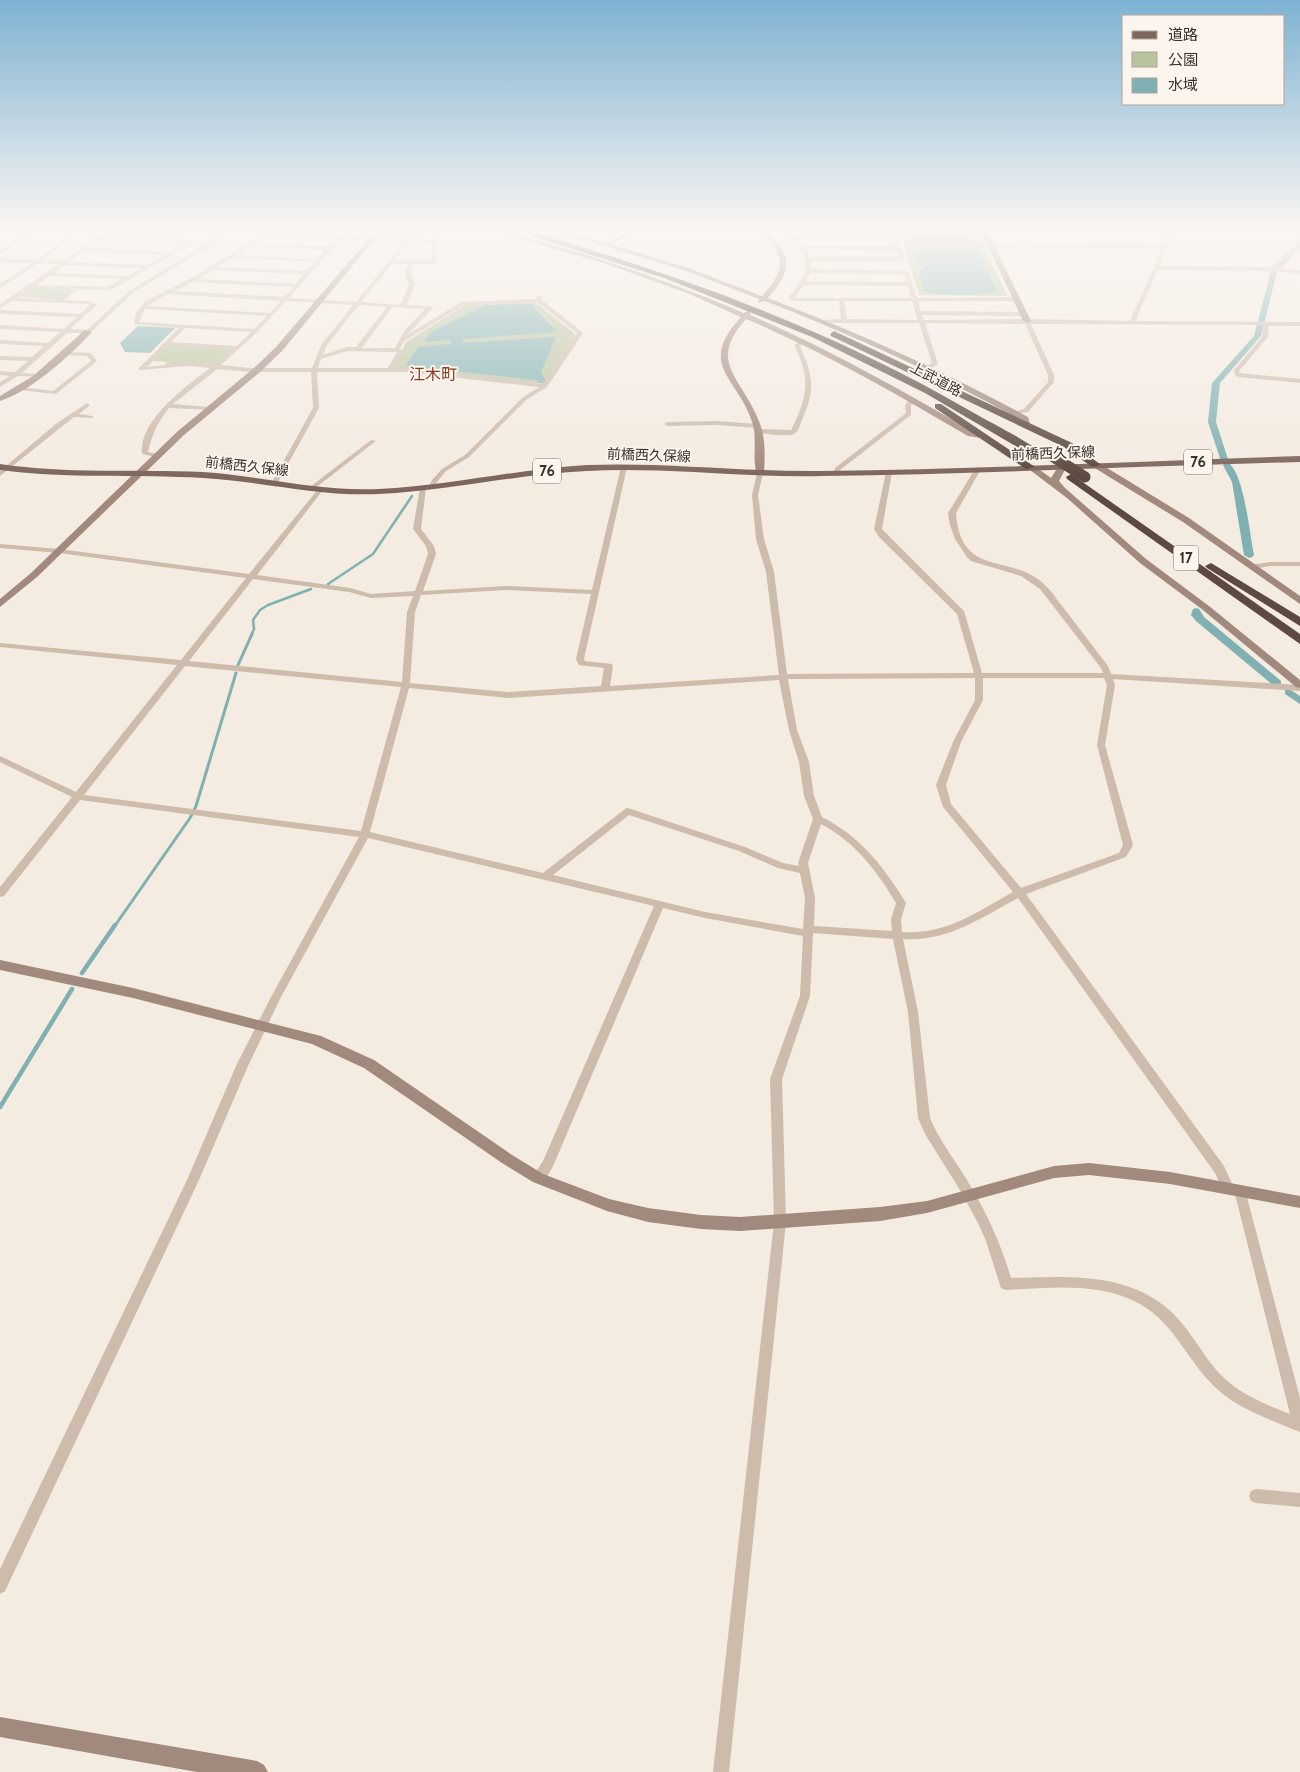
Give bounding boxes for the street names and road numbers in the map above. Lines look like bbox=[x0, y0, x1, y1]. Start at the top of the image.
street label: 上武道路 bbox=[907, 358, 965, 400]
street label: 前橋西久保線 bbox=[1011, 443, 1095, 463]
street label: 前橋西久保線 bbox=[607, 445, 691, 465]
road number: 76 bbox=[1184, 450, 1212, 474]
street label: 前橋西久保線 bbox=[204, 453, 290, 479]
road number: 76 bbox=[533, 458, 561, 484]
road number: 17 bbox=[1174, 546, 1198, 570]

